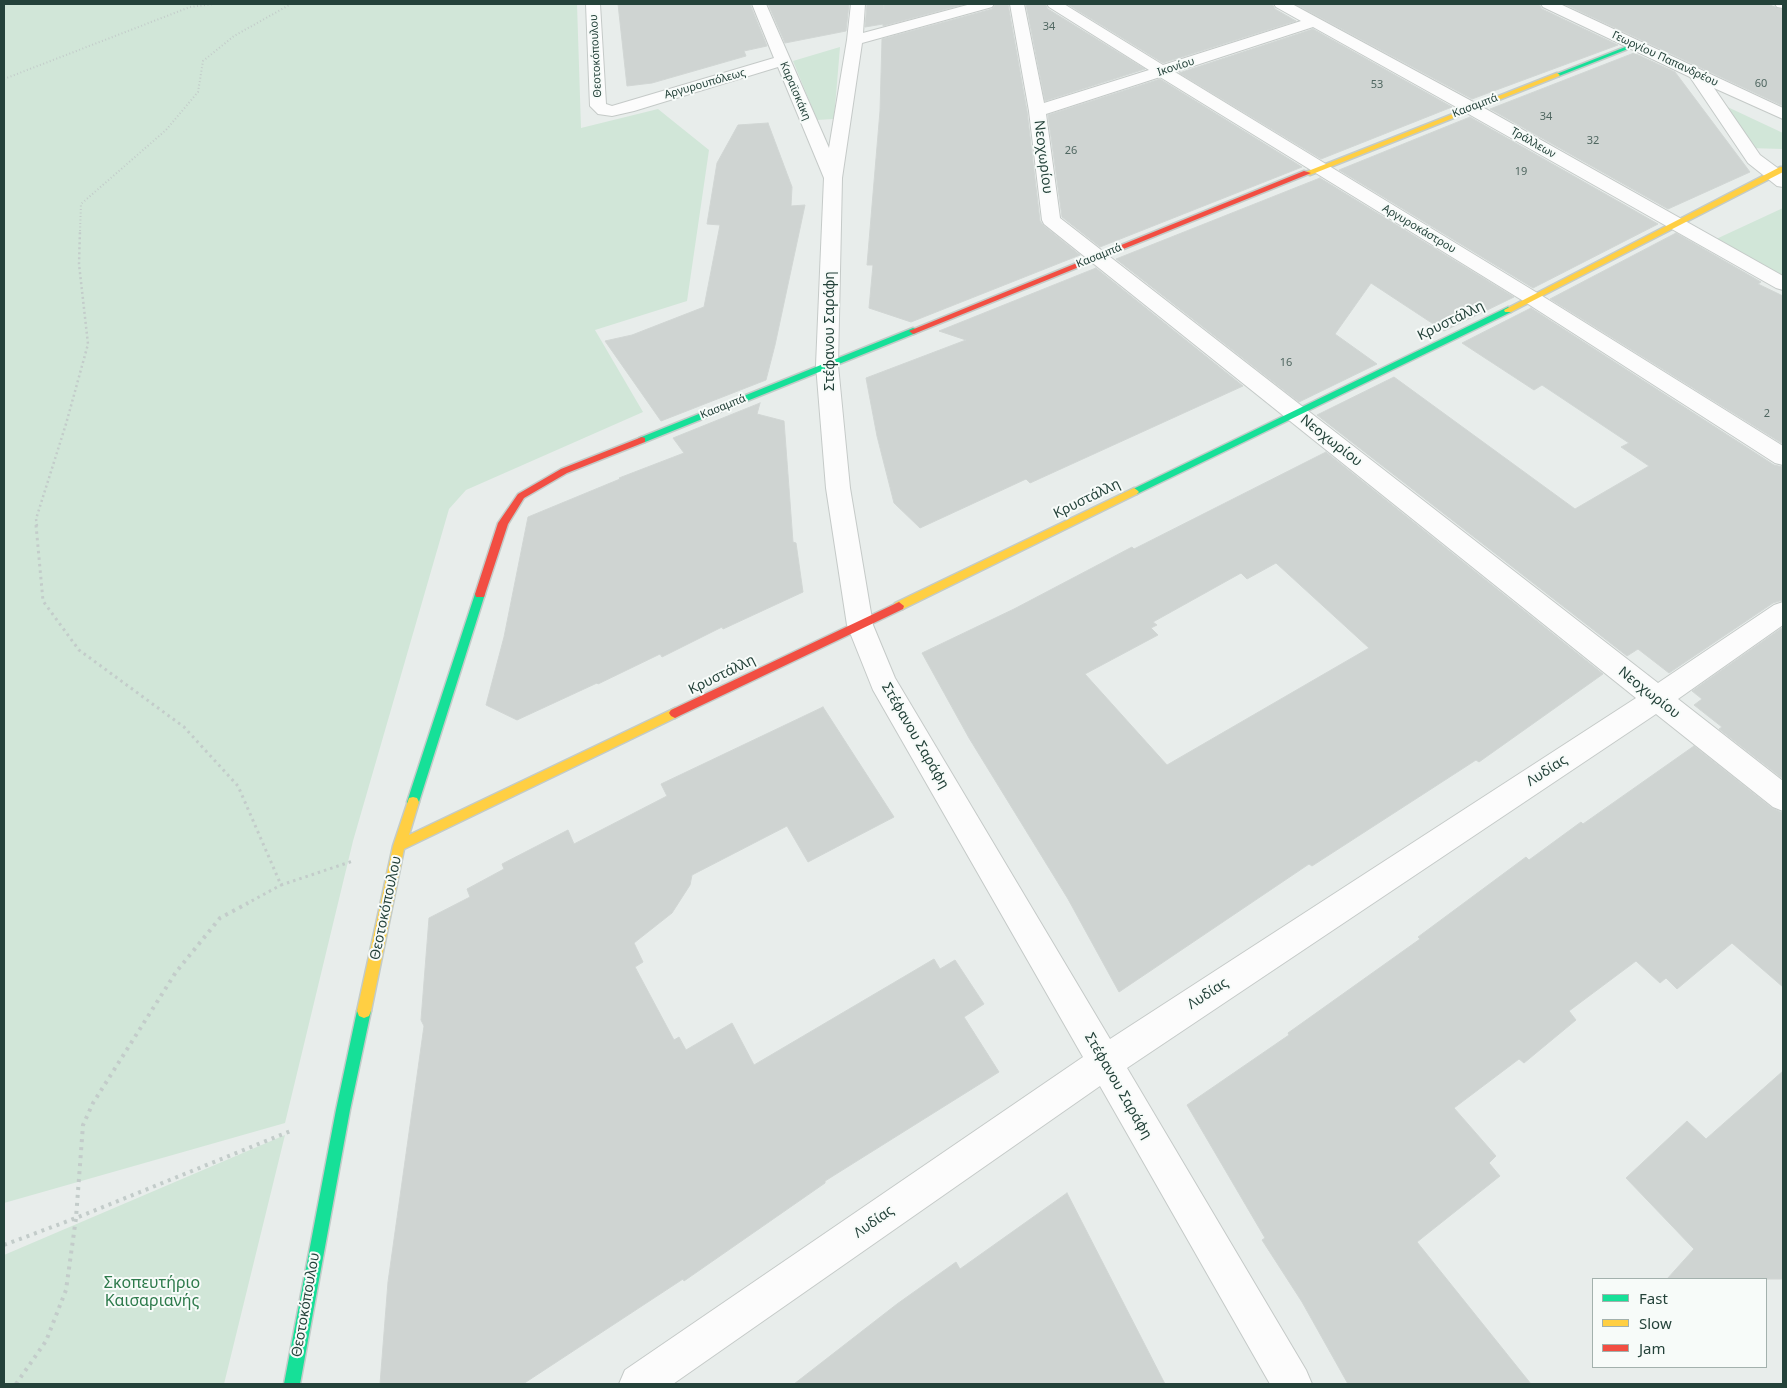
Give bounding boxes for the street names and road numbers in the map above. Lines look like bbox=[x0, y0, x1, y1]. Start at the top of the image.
street label: Θεοτοκόπουλου bbox=[587, 14, 605, 98]
street label: Γεωργίου Παπανδρέου bbox=[1610, 29, 1720, 89]
street label: Ικονίου bbox=[1156, 55, 1196, 79]
street label: Καραϊσκάκη bbox=[777, 60, 813, 122]
street label: Αργυρουπόλεως bbox=[663, 66, 747, 102]
street label: Κασαμπά bbox=[1450, 91, 1500, 121]
street label: Νεοχωρίου bbox=[1030, 119, 1056, 195]
street label: Τράλλεων bbox=[1508, 125, 1558, 161]
street label: Αργυροκάστρου bbox=[1380, 202, 1458, 256]
street label: Κασαμπά bbox=[1074, 241, 1124, 271]
street label: Στέφανου Σαράφη bbox=[822, 271, 838, 391]
street label: Κρυστάλλη bbox=[1415, 298, 1487, 344]
street label: Κασαμπά bbox=[698, 392, 748, 422]
street label: Νεοχωρίου bbox=[1297, 412, 1365, 470]
street label: Κρυστάλλη bbox=[1051, 476, 1123, 522]
street label: Κρυστάλλη bbox=[686, 652, 758, 698]
street label: Νεοχωρίου bbox=[1615, 664, 1683, 722]
street label: Στέφανου Σαράφη bbox=[878, 680, 952, 792]
street label: Λυδίας bbox=[1524, 752, 1570, 790]
street label: Θεοτοκόπουλου bbox=[367, 854, 405, 962]
street label: Λυδίας bbox=[1185, 975, 1231, 1013]
street label: Στέφανου Σαράφη bbox=[1081, 1030, 1155, 1142]
street label: Λυδίας bbox=[851, 1202, 897, 1242]
street label: Θεοτοκόπουλου bbox=[289, 1251, 323, 1359]

